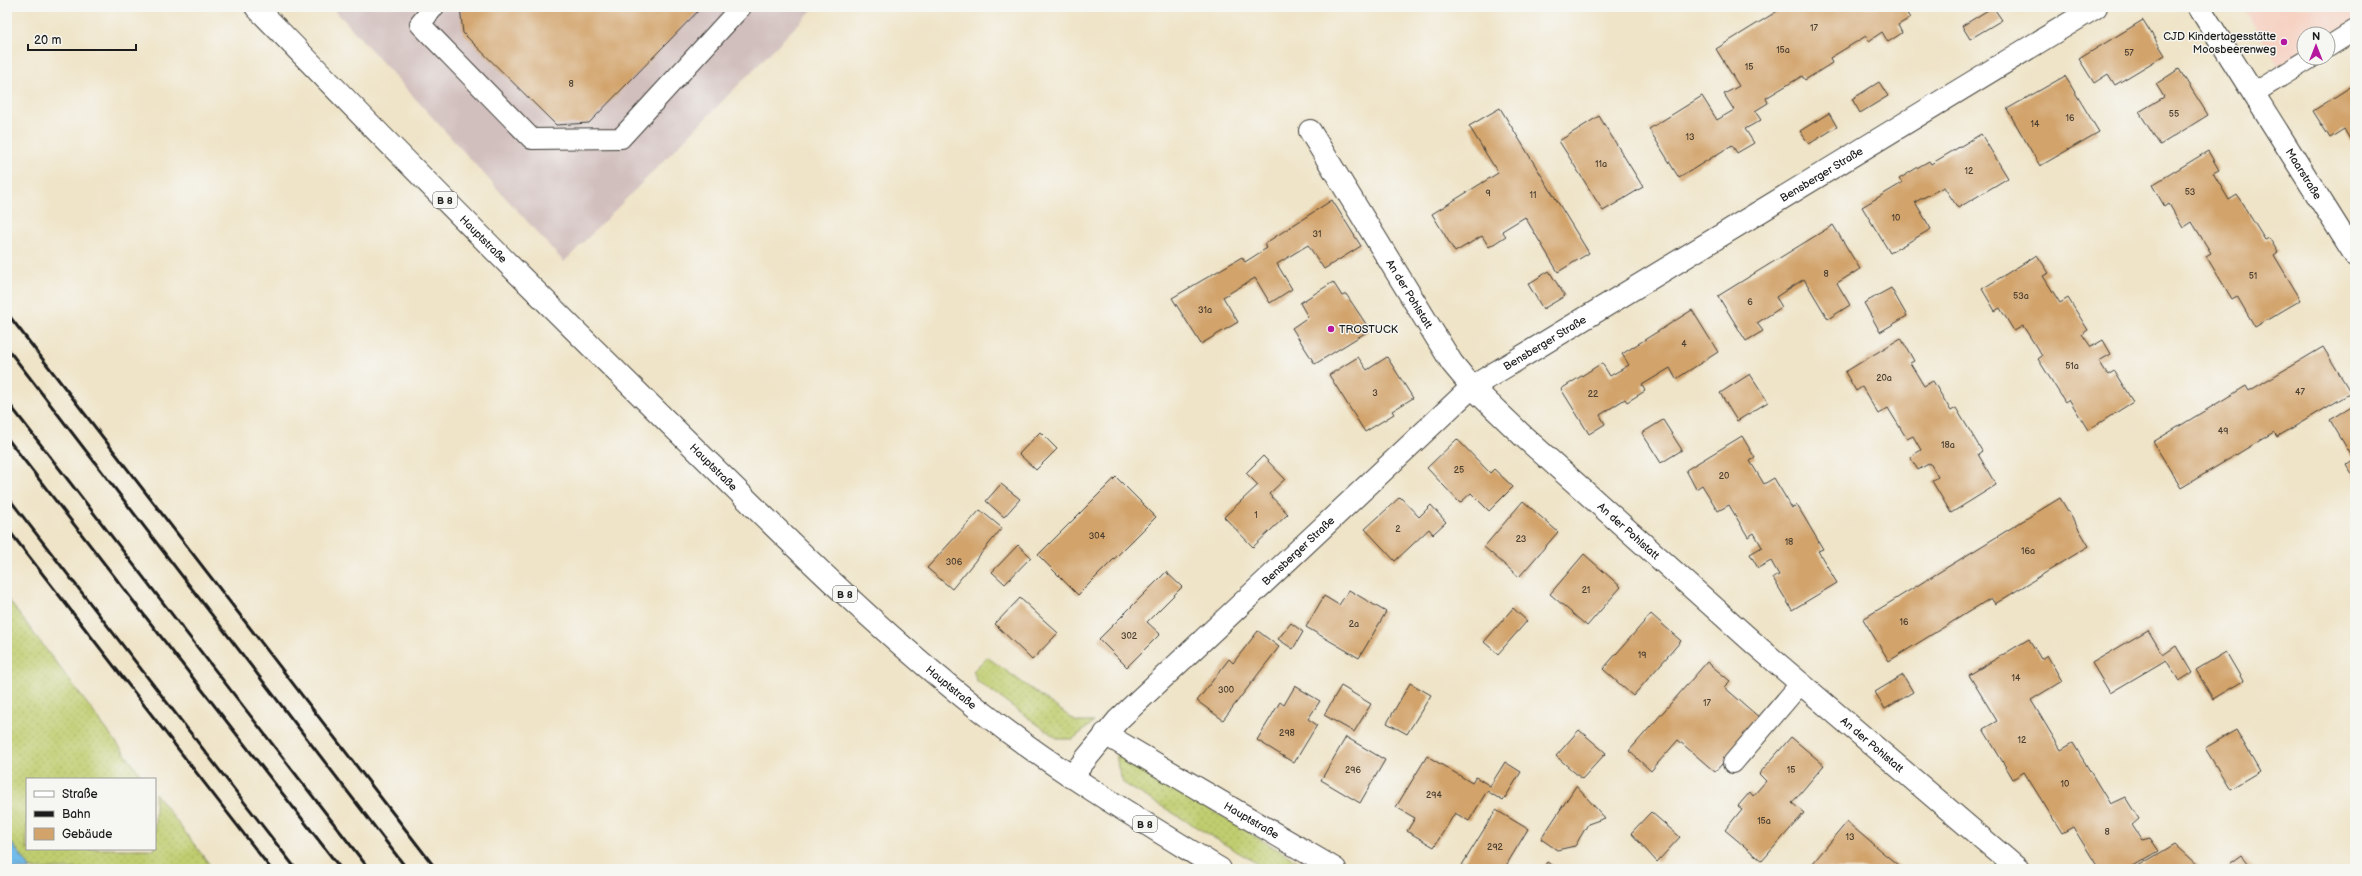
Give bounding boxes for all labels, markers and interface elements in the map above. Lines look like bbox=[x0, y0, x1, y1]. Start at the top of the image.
house number: 17 bbox=[1810, 23, 1819, 34]
scale bar bbox=[28, 26, 136, 52]
north arrow bbox=[2296, 26, 2336, 66]
place label: CJD Kindertagesstätte Moosbeerenweg bbox=[2163, 30, 2276, 56]
text: N bbox=[2312, 30, 2320, 43]
text: 20 m bbox=[34, 33, 61, 48]
marker: CJD Kindertagesstätte Moosbeerenweg bbox=[2279, 37, 2289, 47]
house number: 15a bbox=[1776, 45, 1790, 56]
house number: 57 bbox=[2124, 48, 2134, 59]
house number: 15 bbox=[1745, 62, 1753, 73]
house number: 8 bbox=[568, 79, 574, 90]
house number: 55 bbox=[2169, 109, 2179, 120]
house number: 16 bbox=[2066, 113, 2075, 124]
house number: 14 bbox=[2031, 119, 2040, 130]
house number: 13 bbox=[1685, 132, 1695, 143]
street label: Bensberger Straße bbox=[1778, 144, 1866, 205]
street label: Maarstraße bbox=[2283, 146, 2325, 202]
house number: 11a bbox=[1595, 159, 1607, 170]
house number: 12 bbox=[1965, 166, 1974, 177]
house number: 53 bbox=[2185, 187, 2196, 198]
house number: 9 bbox=[1485, 188, 1491, 199]
house number: 11 bbox=[1530, 190, 1536, 201]
road number: B 8 bbox=[433, 192, 457, 208]
street label: Hauptstraße bbox=[457, 213, 510, 266]
house number: 10 bbox=[1892, 213, 1900, 224]
house number: 31 bbox=[1312, 229, 1322, 240]
street label: An der Pohlstatt bbox=[1383, 257, 1436, 332]
house number: 8 bbox=[1823, 269, 1829, 280]
house number: 51 bbox=[2249, 271, 2257, 282]
house number: 53a bbox=[2013, 291, 2029, 302]
house number: 6 bbox=[1747, 297, 1753, 308]
house number: 31a bbox=[1198, 305, 1212, 316]
street label: Bensberger Straße bbox=[1501, 313, 1589, 373]
place label: TROSTUCK bbox=[1339, 323, 1399, 336]
marker: TROSTUCK bbox=[1326, 324, 1336, 334]
house number: 4 bbox=[1681, 339, 1687, 350]
house number: 51a bbox=[2065, 361, 2079, 372]
house number: 20a bbox=[1876, 373, 1892, 384]
house number: 47 bbox=[2295, 387, 2306, 398]
house number: 3 bbox=[1372, 388, 1378, 399]
house number: 22 bbox=[1588, 389, 1599, 400]
house number: 49 bbox=[2218, 426, 2228, 437]
house number: 18a bbox=[1941, 440, 1955, 451]
street label: Hauptstraße bbox=[687, 441, 740, 494]
house number: 25 bbox=[1454, 465, 1464, 476]
house number: 20 bbox=[1719, 471, 1729, 482]
street label: An der Pohlstatt bbox=[1595, 500, 1662, 563]
house number: 1 bbox=[1254, 510, 1258, 521]
street label: Bensberger Straße bbox=[1259, 514, 1338, 588]
house number: 2 bbox=[1395, 524, 1401, 535]
house number: 304 bbox=[1089, 531, 1106, 542]
house number: 23 bbox=[1516, 534, 1527, 545]
house number: 18 bbox=[1785, 537, 1793, 548]
house number: 16a bbox=[2021, 546, 2035, 557]
house number: 306 bbox=[946, 557, 963, 568]
house number: 21 bbox=[1582, 585, 1590, 596]
road number: B 8 bbox=[833, 586, 857, 602]
house number: 16 bbox=[1900, 617, 1909, 628]
house number: 2a bbox=[1349, 619, 1359, 630]
house number: 302 bbox=[1121, 631, 1138, 642]
house number: 19 bbox=[1638, 650, 1646, 661]
street label: Hauptstraße bbox=[923, 663, 979, 712]
house number: 14 bbox=[2012, 673, 2021, 684]
house number: 300 bbox=[1218, 685, 1234, 696]
house number: 17 bbox=[1703, 698, 1712, 709]
street label: An der Pohlstatt bbox=[1838, 714, 1906, 776]
house number: 298 bbox=[1279, 728, 1295, 739]
house number: 12 bbox=[2018, 735, 2027, 746]
house number: 296 bbox=[1345, 765, 1362, 776]
house number: 15 bbox=[1787, 765, 1795, 776]
legend bbox=[26, 778, 156, 850]
house number: 10 bbox=[2061, 779, 2069, 790]
text: Straße bbox=[62, 787, 98, 802]
house number: 294 bbox=[1426, 790, 1443, 801]
street label: Hauptstraße bbox=[1222, 799, 1282, 842]
text: Bahn bbox=[62, 807, 91, 822]
road number: B 8 bbox=[1133, 816, 1157, 832]
house number: 15a bbox=[1757, 816, 1771, 827]
text: Gebäude bbox=[62, 827, 112, 842]
house number: 8 bbox=[2104, 827, 2110, 838]
house number: 13 bbox=[1845, 832, 1855, 843]
house number: 292 bbox=[1487, 842, 1504, 853]

